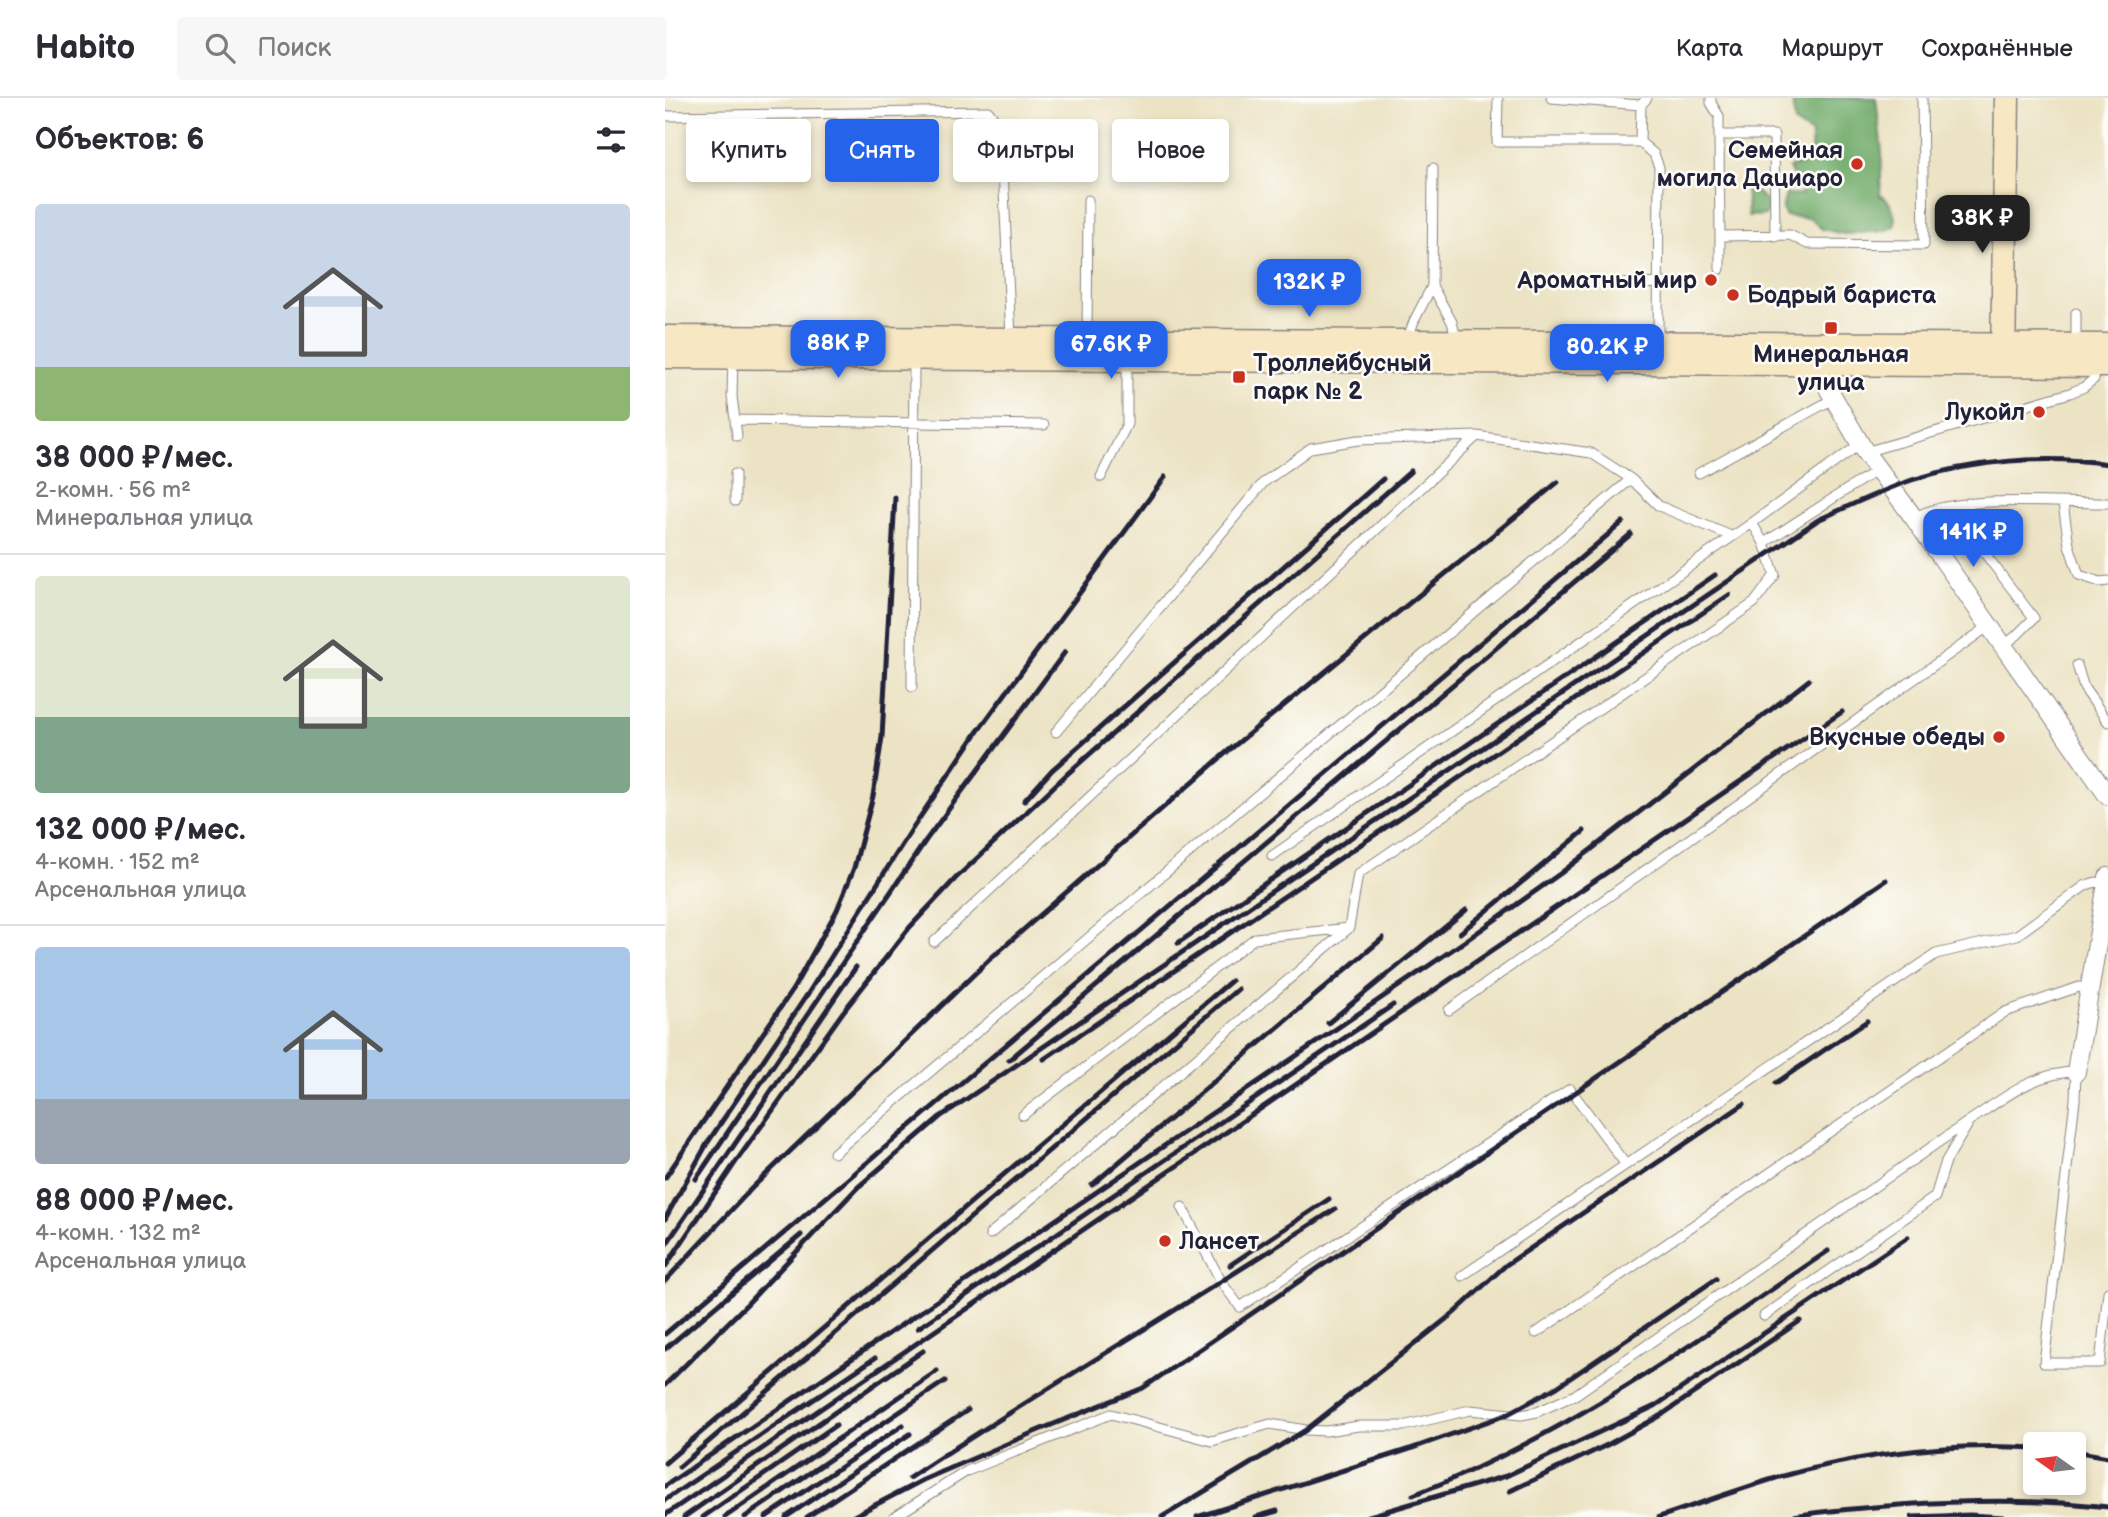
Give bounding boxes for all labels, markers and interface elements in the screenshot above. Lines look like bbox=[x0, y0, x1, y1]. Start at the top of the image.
search box bbox=[177, 17, 667, 80]
text: Habito bbox=[35, 28, 135, 68]
icon: search bbox=[201, 29, 239, 67]
text: Поиск bbox=[257, 33, 331, 64]
text: Карта bbox=[1676, 34, 1743, 63]
text: Маршрут bbox=[1781, 34, 1883, 63]
text: Сохранённые bbox=[1921, 34, 2073, 63]
chip: Купить bbox=[686, 119, 811, 182]
chip: Снять bbox=[825, 119, 939, 182]
chip: Фильтры bbox=[953, 119, 1098, 182]
chip: Новое bbox=[1112, 119, 1229, 182]
icon: filters bbox=[592, 121, 630, 159]
text: Объектов: 6 bbox=[35, 122, 204, 158]
place label: Семейная могила Дациаро bbox=[1657, 136, 1843, 193]
marker: Семейная могила Дациаро bbox=[1849, 156, 1865, 172]
pin: 38K ₽ bbox=[1933, 195, 2031, 255]
text: 38K ₽ bbox=[1951, 204, 2013, 232]
icon: home bbox=[270, 249, 396, 375]
pin: 132K ₽ bbox=[1252, 260, 1366, 319]
place label: Ароматный мир bbox=[1516, 266, 1697, 295]
text: 132K ₽ bbox=[1273, 268, 1345, 296]
marker: Ароматный мир bbox=[1703, 272, 1719, 288]
place label: Бодрый бариста bbox=[1747, 281, 1937, 310]
marker: Бодрый бариста bbox=[1725, 287, 1741, 303]
pin: 88K ₽ bbox=[789, 320, 887, 380]
marker: Минеральная улица bbox=[1823, 320, 1839, 336]
pin: 67.6K ₽ bbox=[1046, 322, 1176, 381]
pin: 80.2K ₽ bbox=[1542, 324, 1672, 384]
text: 88K ₽ bbox=[807, 329, 869, 357]
text: 67.6K ₽ bbox=[1071, 330, 1151, 358]
text: 80.2K ₽ bbox=[1566, 333, 1648, 361]
place label: Минеральная улица bbox=[1753, 340, 1909, 397]
place label: Троллейбусный парк № 2 bbox=[1253, 349, 1432, 406]
marker: Троллейбусный парк № 2 bbox=[1231, 369, 1247, 385]
place label: Лукойл bbox=[1944, 398, 2025, 427]
marker: Лукойл bbox=[2031, 404, 2047, 420]
text: 38 000 ₽/мес. bbox=[35, 440, 233, 476]
text: 2-комн. · 56 m² bbox=[35, 476, 191, 504]
text: Минеральная улица bbox=[35, 504, 253, 532]
pin: 141K ₽ bbox=[1916, 510, 2030, 569]
text: 141K ₽ bbox=[1939, 518, 2007, 546]
icon: home bbox=[270, 621, 396, 747]
place label: Вкусные обеды bbox=[1809, 723, 1985, 752]
marker: Вкусные обеды bbox=[1991, 729, 2007, 745]
text: 132 000 ₽/мес. bbox=[35, 812, 246, 848]
text: 4-комн. · 152 m² bbox=[35, 848, 200, 876]
text: Арсенальная улица bbox=[35, 876, 246, 904]
icon: home bbox=[270, 992, 396, 1118]
text: 88 000 ₽/мес. bbox=[35, 1183, 234, 1219]
text: 4-комн. · 132 m² bbox=[35, 1219, 201, 1247]
place label: Лансет bbox=[1178, 1227, 1260, 1256]
marker: Лансет bbox=[1157, 1233, 1173, 1249]
text: Арсенальная улица bbox=[35, 1247, 246, 1275]
north arrow bbox=[2023, 1432, 2086, 1494]
map controls bbox=[2023, 1432, 2086, 1495]

